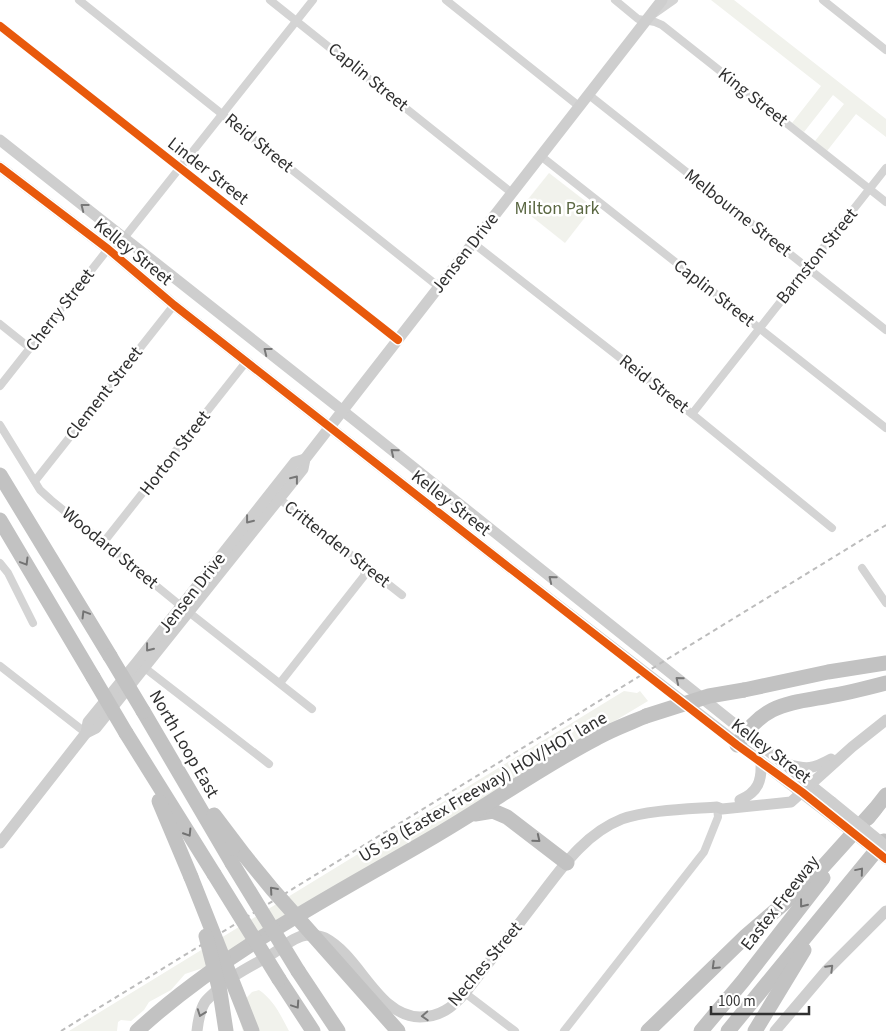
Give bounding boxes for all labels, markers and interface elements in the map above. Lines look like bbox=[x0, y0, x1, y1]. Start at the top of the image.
street label: Caplin Street bbox=[322, 37, 414, 117]
street label: King Street bbox=[713, 62, 793, 132]
street label: Reid Street bbox=[219, 107, 299, 179]
street label: Linder Street bbox=[162, 131, 254, 211]
street label: Melbourne Street bbox=[679, 163, 797, 263]
park label: Milton Park bbox=[515, 196, 599, 221]
street label: Barnston Street bbox=[770, 203, 864, 309]
one-way arrow bbox=[81, 204, 90, 212]
street label: Jensen Drive bbox=[425, 207, 505, 299]
street label: Kelley Street bbox=[88, 213, 178, 291]
street label: Caplin Street bbox=[668, 253, 760, 333]
street label: Cherry Street bbox=[20, 263, 100, 357]
street label: Clement Street bbox=[60, 341, 148, 445]
one-way arrow bbox=[264, 348, 273, 356]
street label: Reid Street bbox=[614, 349, 694, 419]
street label: Horton Street bbox=[134, 405, 216, 501]
one-way arrow bbox=[390, 449, 400, 458]
street label: Kelley Street bbox=[406, 464, 496, 542]
one-way arrow bbox=[289, 476, 297, 485]
street label: Crittenden Street bbox=[279, 495, 395, 593]
street label: Woodard Street bbox=[56, 501, 164, 595]
one-way arrow bbox=[247, 514, 255, 523]
street label: Jensen Drive bbox=[152, 547, 232, 639]
one-way arrow bbox=[18, 556, 28, 565]
one-way arrow bbox=[549, 575, 558, 584]
one-way arrow bbox=[81, 610, 91, 619]
one-way arrow bbox=[145, 642, 154, 651]
one-way arrow bbox=[676, 678, 685, 686]
street label: North Loop East bbox=[143, 686, 225, 802]
street label: US 59 (Eastex Freeway) HOV/HOT lane bbox=[354, 705, 612, 868]
street label: Kelley Street bbox=[726, 713, 816, 789]
one-way arrow bbox=[182, 828, 192, 837]
one-way arrow bbox=[532, 834, 541, 843]
street label: Eastex Freeway bbox=[735, 850, 826, 956]
one-way arrow bbox=[854, 867, 863, 876]
one-way arrow bbox=[270, 886, 279, 895]
one-way arrow bbox=[800, 898, 809, 908]
street label: Neches Street bbox=[442, 916, 528, 1012]
one-way arrow bbox=[712, 960, 721, 969]
one-way arrow bbox=[824, 965, 833, 974]
scale bar bbox=[711, 984, 808, 1016]
text: 100 m bbox=[718, 991, 756, 1012]
one-way arrow bbox=[290, 999, 299, 1009]
one-way arrow bbox=[197, 1008, 207, 1017]
one-way arrow bbox=[421, 1011, 429, 1022]

